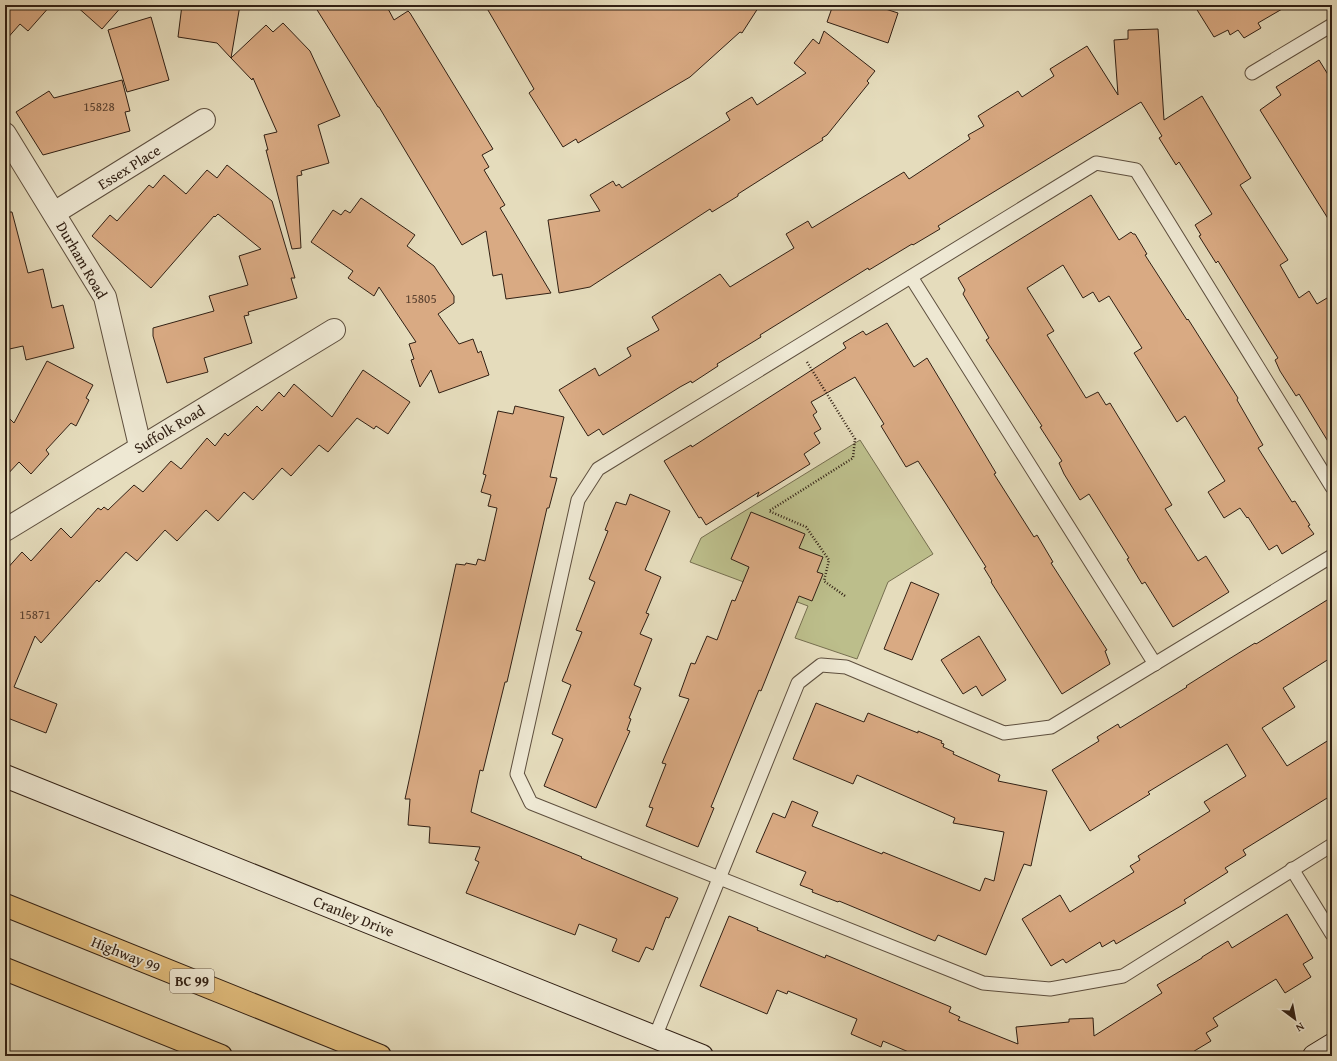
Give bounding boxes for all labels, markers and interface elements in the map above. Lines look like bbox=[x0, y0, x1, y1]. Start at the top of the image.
house number: 15828 bbox=[83, 97, 115, 116]
street label: Essex Place bbox=[94, 139, 164, 195]
street label: Durham Road bbox=[51, 218, 113, 302]
house number: 15805 bbox=[405, 289, 437, 308]
street label: Suffolk Road bbox=[130, 400, 208, 458]
house number: 15871 bbox=[19, 605, 51, 624]
street label: Cranley Drive bbox=[310, 890, 398, 942]
street label: Highway 99 bbox=[88, 931, 164, 977]
road number: BC 99 bbox=[170, 969, 214, 993]
north arrow bbox=[1275, 999, 1315, 1039]
text: N bbox=[1292, 1019, 1308, 1037]

